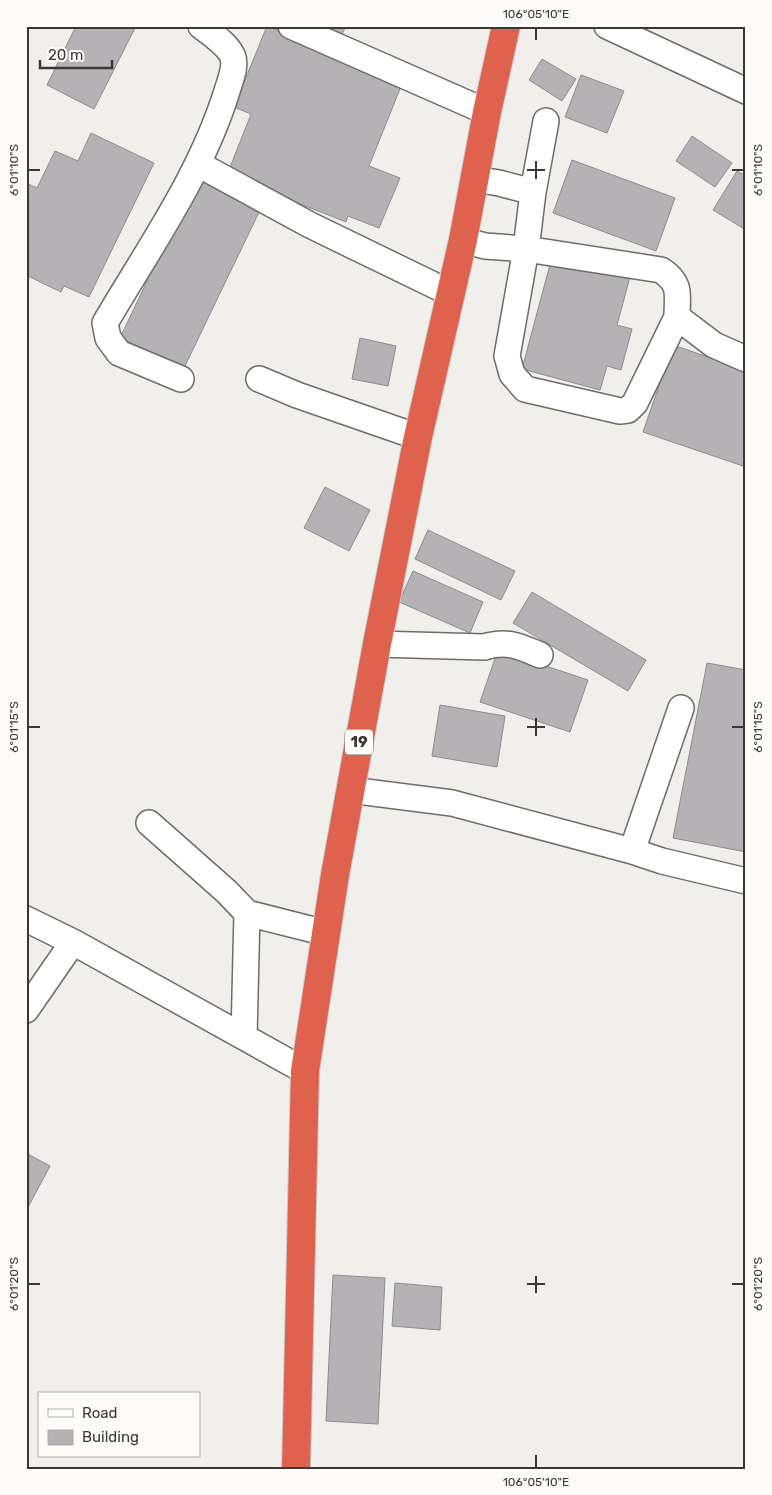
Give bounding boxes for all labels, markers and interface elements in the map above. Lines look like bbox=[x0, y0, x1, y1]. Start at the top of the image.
text: 106°05'10"E bbox=[503, 7, 569, 21]
scale bar bbox=[40, 38, 112, 70]
text: 20 m bbox=[48, 46, 83, 64]
text: 6°01'10"S bbox=[7, 144, 21, 196]
text: 6°01'10"S bbox=[751, 144, 765, 196]
text: 6°01'15"S bbox=[7, 701, 21, 753]
text: 6°01'15"S bbox=[751, 701, 765, 753]
road number: 19 bbox=[345, 730, 373, 754]
text: 6°01'20"S bbox=[7, 1257, 21, 1311]
text: 6°01'20"S bbox=[751, 1257, 765, 1311]
legend bbox=[38, 1392, 200, 1458]
text: Road bbox=[82, 1404, 118, 1422]
text: Building bbox=[82, 1428, 139, 1446]
text: 106°05'10"E bbox=[503, 1475, 569, 1489]

